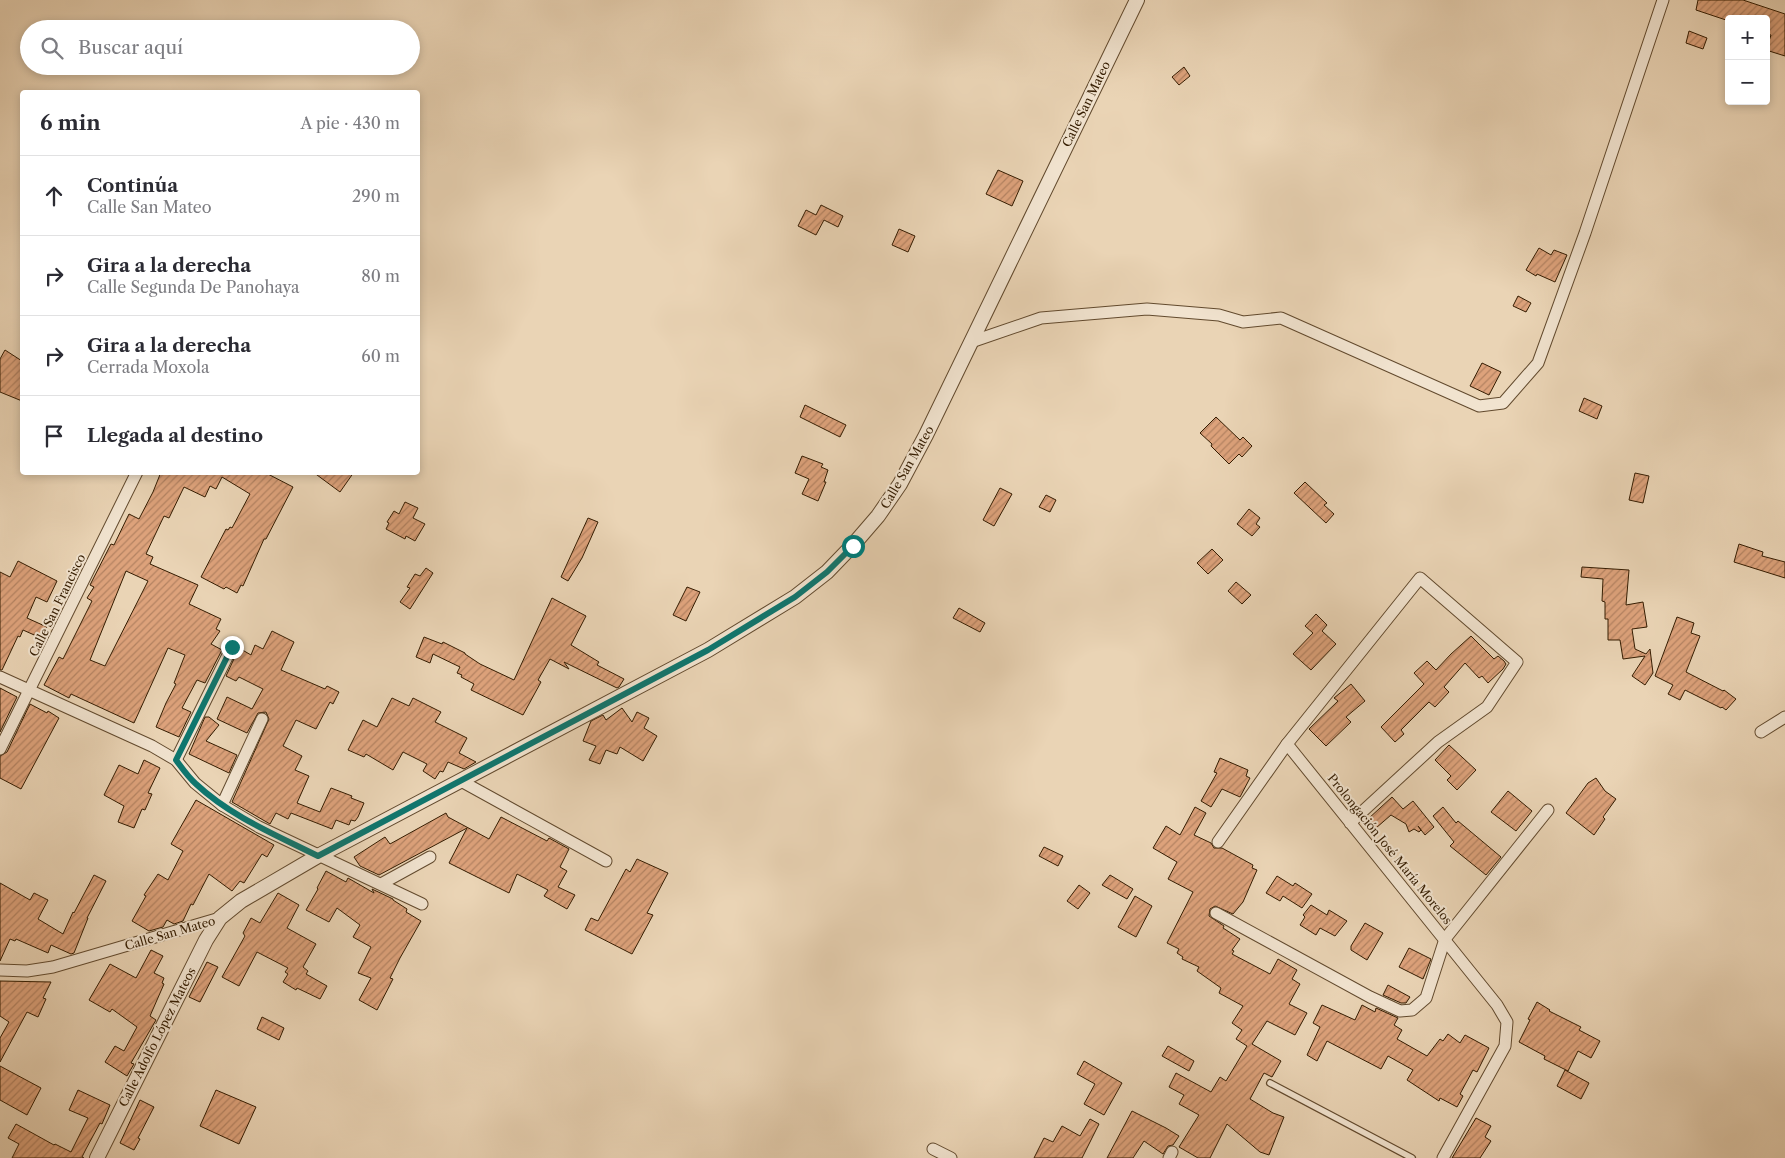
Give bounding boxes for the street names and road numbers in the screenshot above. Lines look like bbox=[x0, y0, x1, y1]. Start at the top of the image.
street label: Calle San Mateo bbox=[1059, 59, 1113, 149]
street label: Calle San Mateo bbox=[877, 423, 937, 511]
street label: Calle San Francisco bbox=[26, 551, 88, 659]
street label: Prolongación José María Morelos bbox=[1325, 771, 1455, 927]
street label: Calle San Mateo bbox=[123, 913, 217, 953]
street label: Calle Adolfo López Mateos bbox=[115, 965, 199, 1109]

